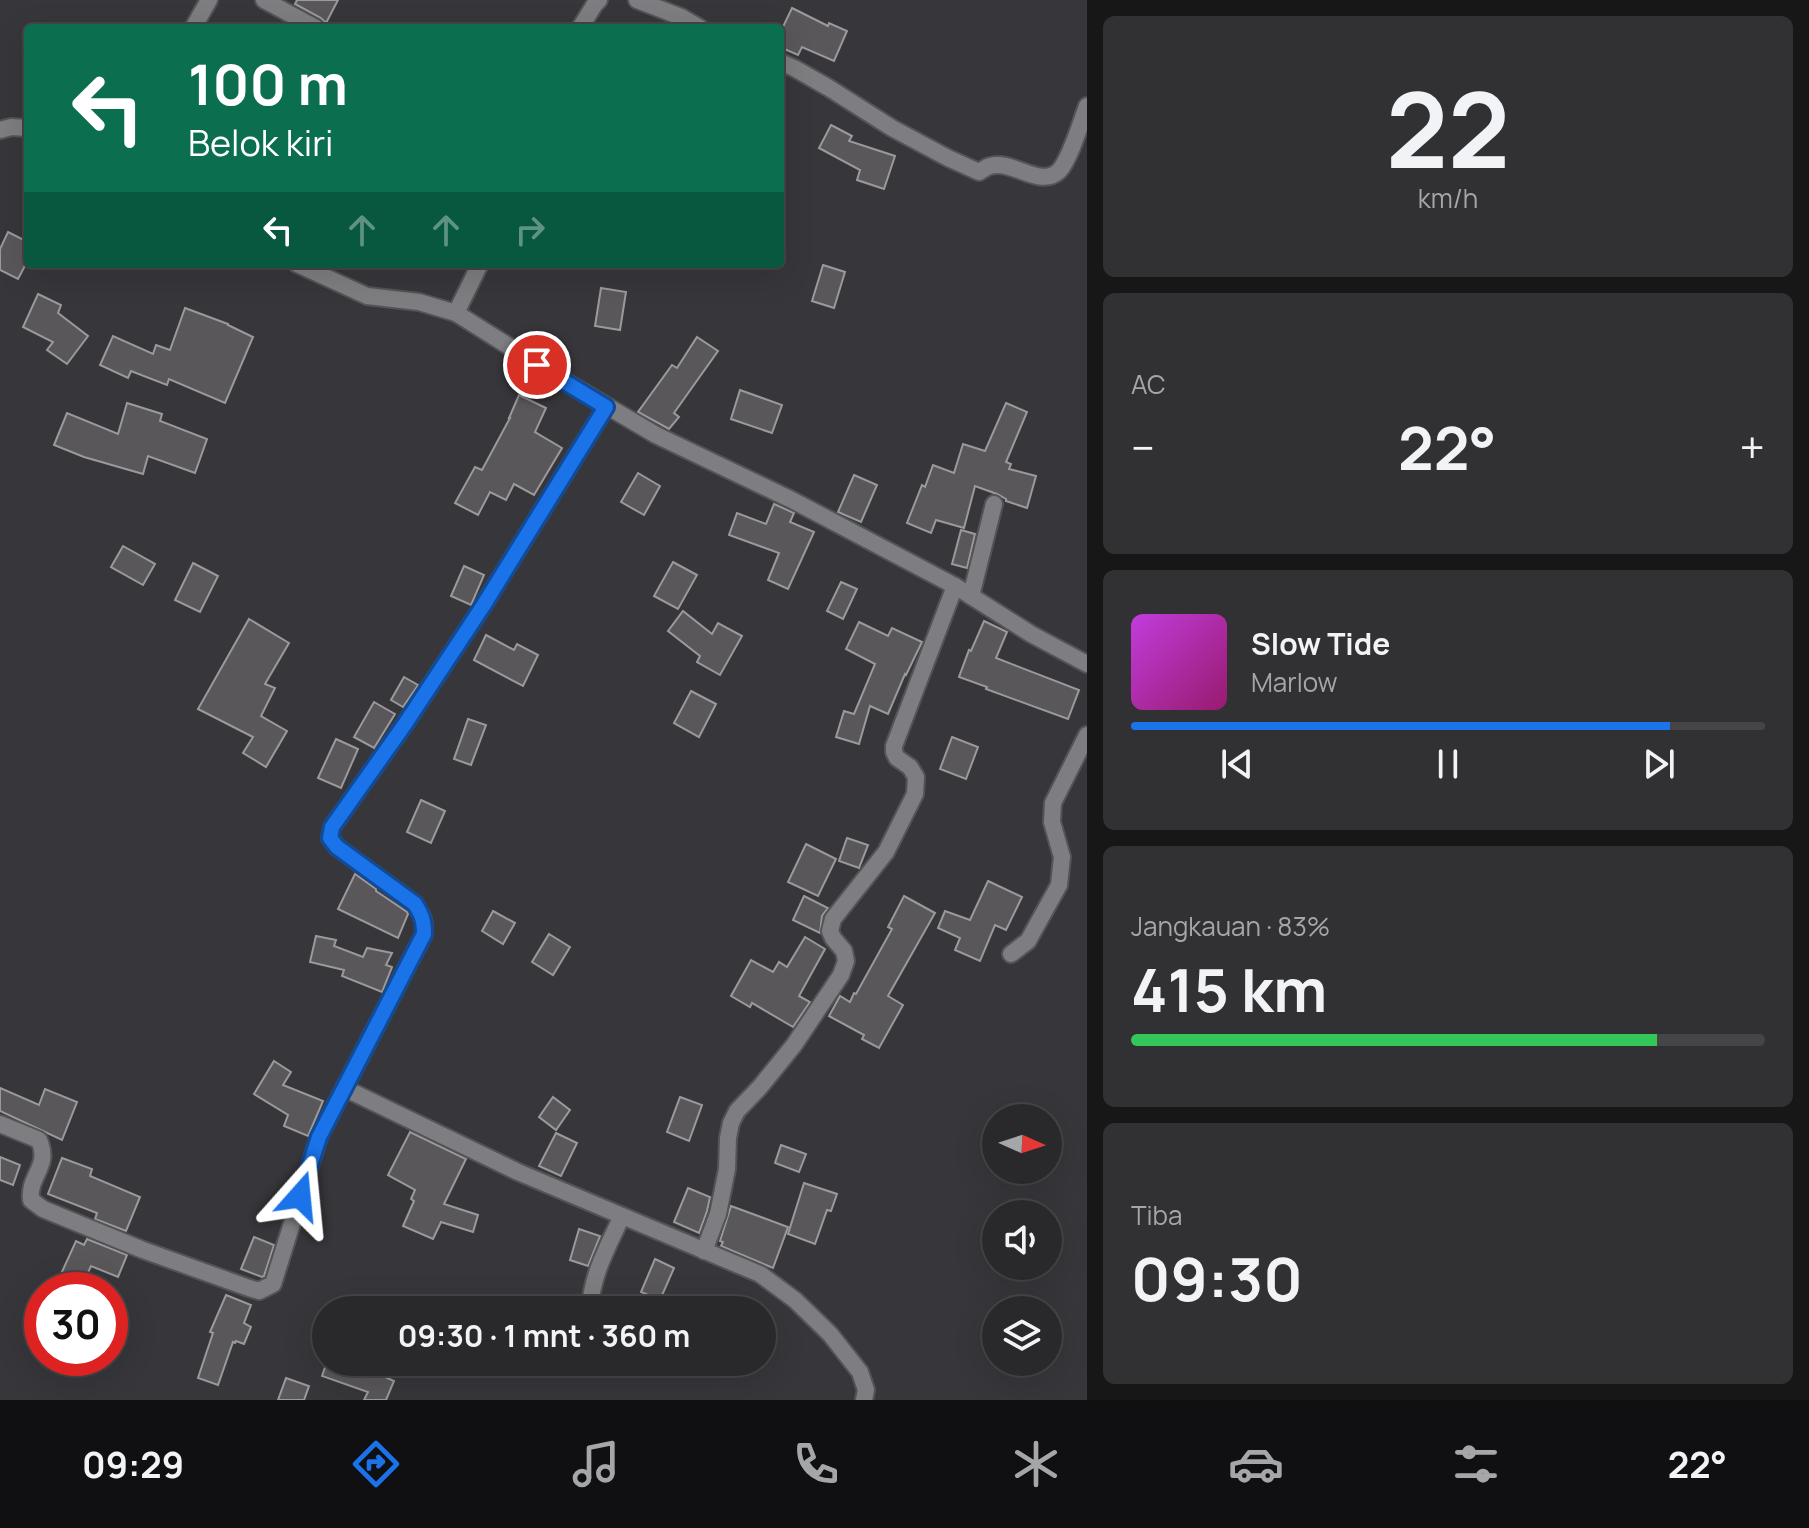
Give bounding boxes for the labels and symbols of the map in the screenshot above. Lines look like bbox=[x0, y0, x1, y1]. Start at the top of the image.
pin bbox=[503, 331, 571, 399]
north arrow bbox=[982, 1104, 1062, 1184]
position arrow bbox=[258, 1154, 342, 1238]
speed limit sign: 30 bbox=[24, 1272, 128, 1376]

